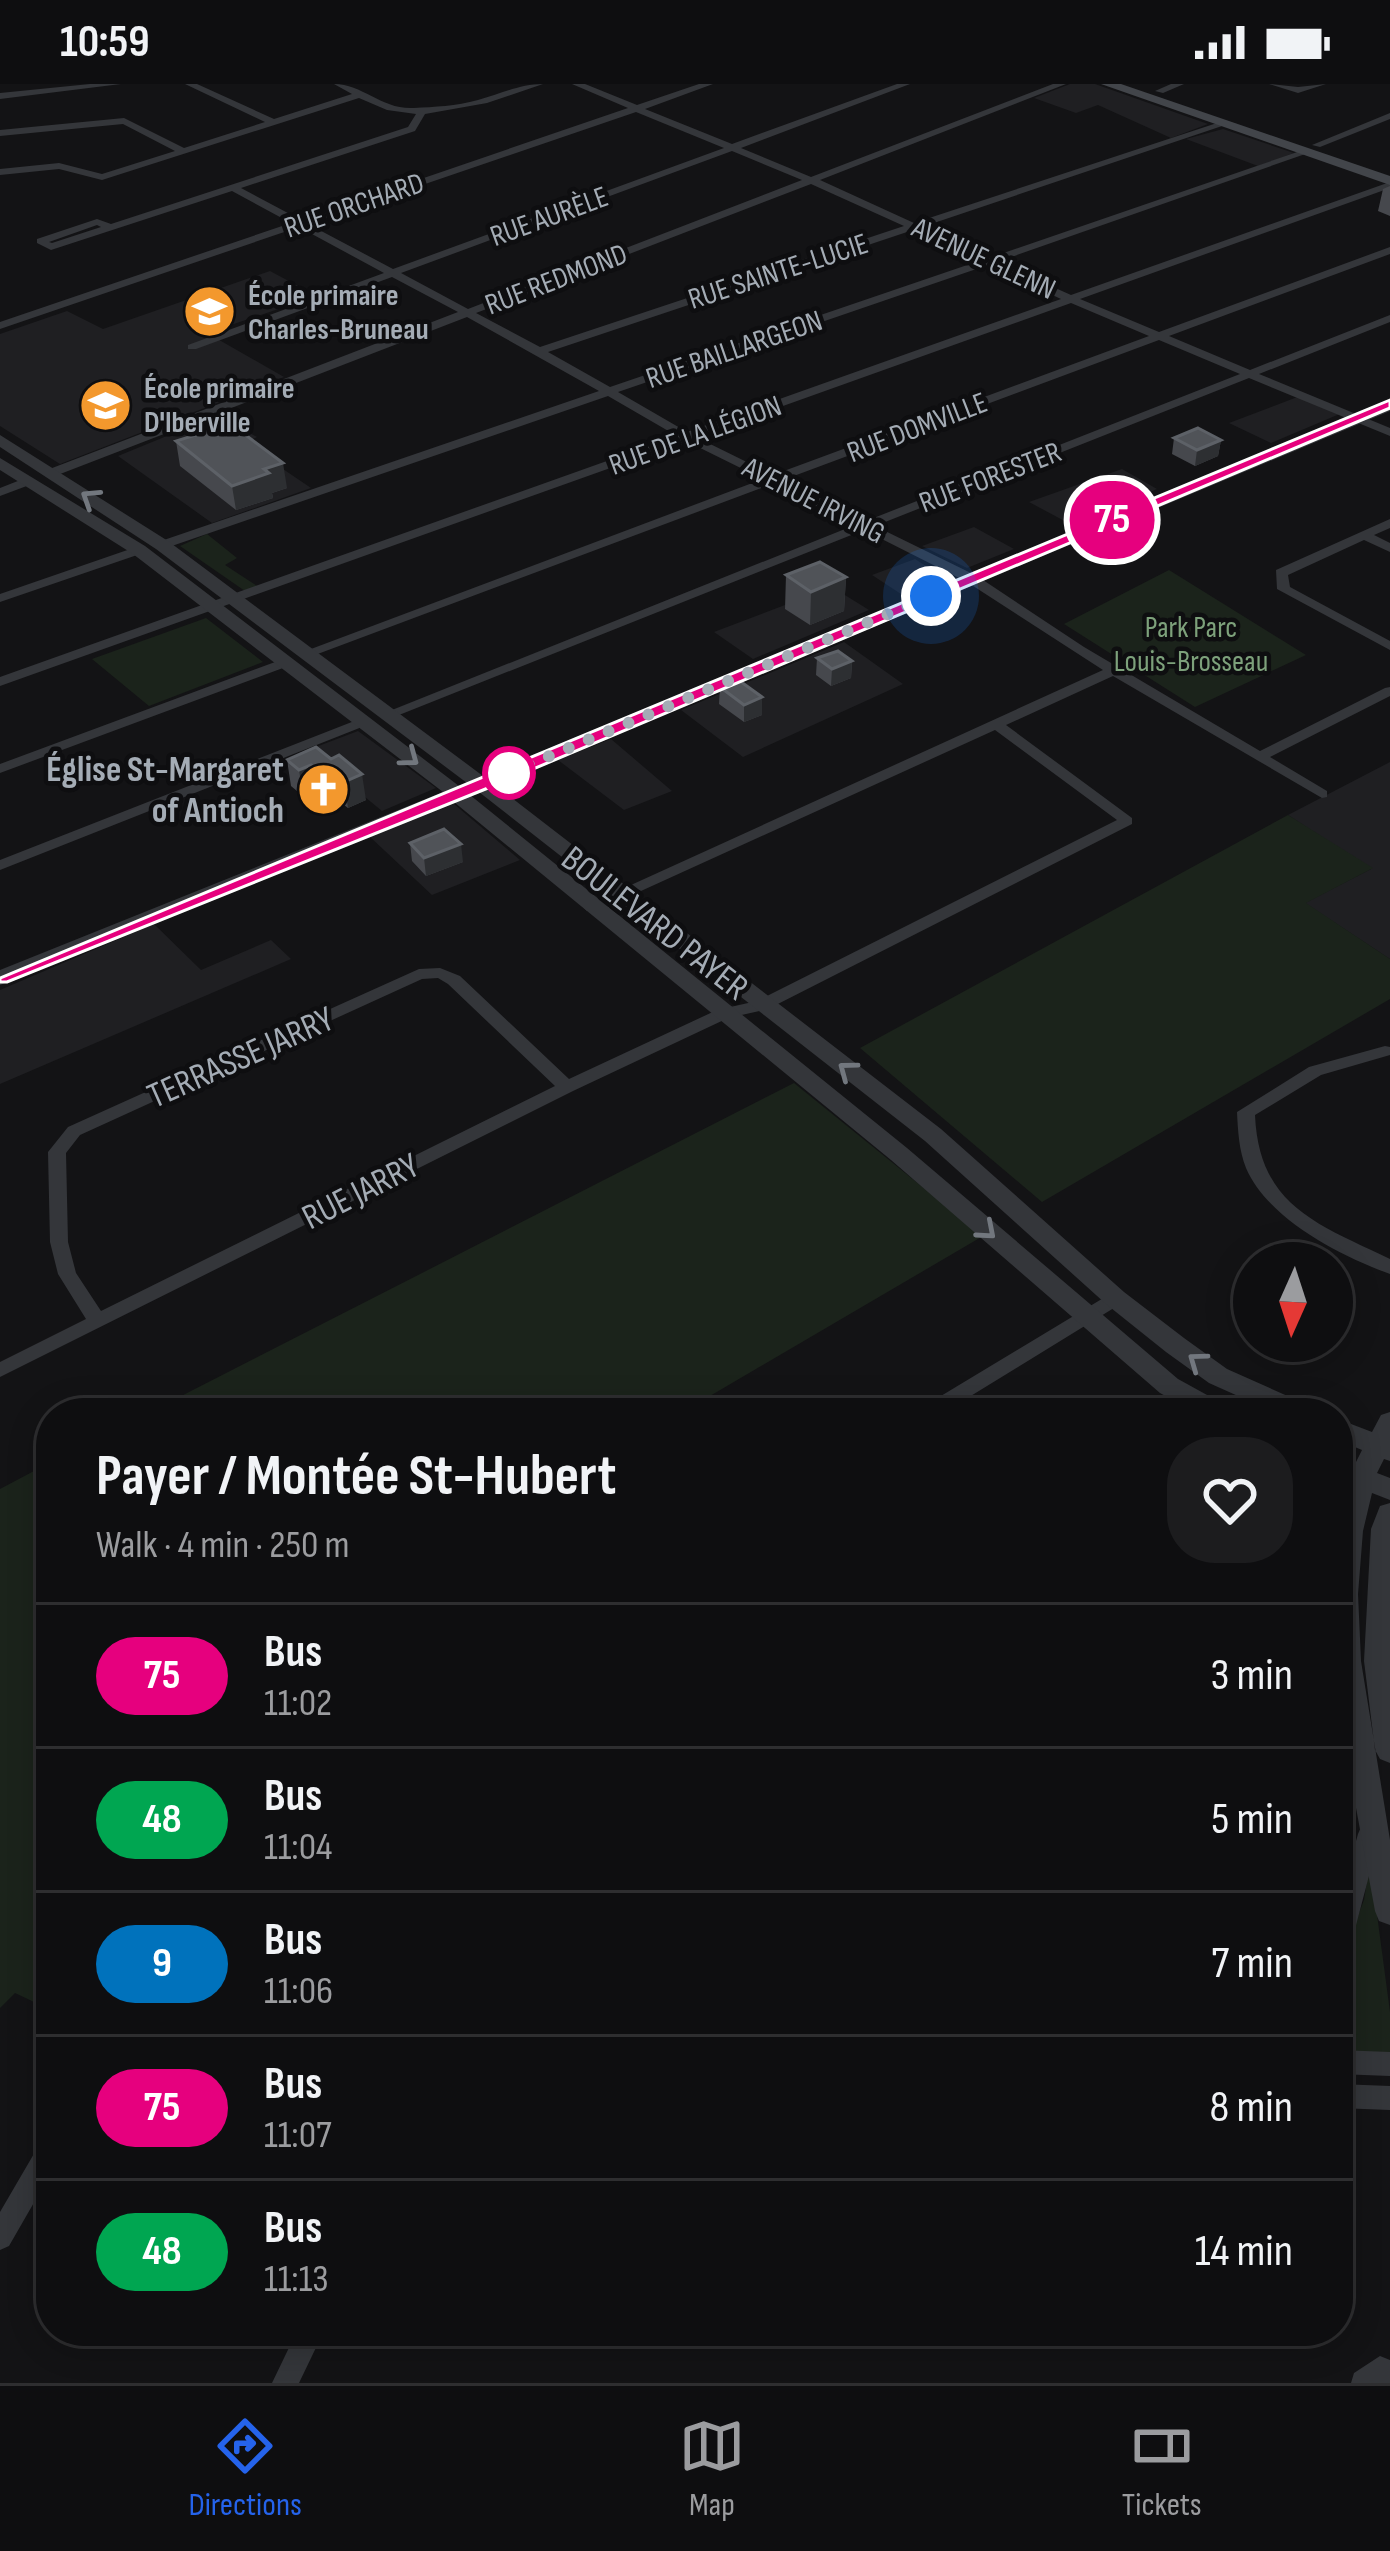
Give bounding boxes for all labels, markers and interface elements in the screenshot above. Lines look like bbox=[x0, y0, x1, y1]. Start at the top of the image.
text: 10:59 bbox=[60, 15, 150, 70]
street label: RUE ORCHARD bbox=[280, 165, 429, 247]
street label: RUE AURÈLE bbox=[485, 179, 613, 255]
street label: AVENUE GLENN bbox=[905, 210, 1061, 308]
street label: RUE SAINTE-LUCIE bbox=[684, 226, 873, 318]
street label: RUE REDMOND bbox=[480, 236, 633, 323]
place label: École primaire Charles-Bruneau bbox=[248, 278, 429, 348]
school or university icon: École primaire Charles-Bruneau bbox=[181, 284, 237, 340]
street label: RUE BAILLARGEON bbox=[642, 303, 827, 397]
place label: École primaire D'Iberville bbox=[144, 371, 294, 441]
school or university icon: École primaire D'Iberville bbox=[77, 377, 133, 433]
street label: RUE DOMVILLE bbox=[842, 385, 993, 471]
street label: RUE DE LA LÉGION bbox=[604, 388, 786, 484]
street label: RUE FORESTER bbox=[914, 434, 1067, 521]
street label: AVENUE IRVING bbox=[736, 449, 891, 552]
line badge: 75 bbox=[1058, 481, 1166, 559]
one-way arrow bbox=[81, 490, 103, 512]
text: 75 bbox=[1094, 494, 1130, 545]
your location bbox=[901, 566, 961, 626]
park label: Park Parc Louis-Brosseau bbox=[1114, 610, 1268, 680]
one-way arrow bbox=[396, 744, 418, 765]
unlabelled marker bbox=[484, 748, 534, 798]
place label: Église St-Margaret of Antioch bbox=[46, 749, 284, 833]
church icon: Église St-Margaret of Antioch bbox=[295, 761, 351, 817]
street label: BOULEVARD PAYER bbox=[553, 838, 756, 1010]
street label: TERRASSE JARRY bbox=[141, 998, 341, 1118]
one-way arrow bbox=[839, 1063, 861, 1084]
street label: RUE JARRY bbox=[296, 1145, 427, 1240]
one-way arrow bbox=[973, 1217, 995, 1238]
north arrow bbox=[1233, 1242, 1353, 1362]
map controls bbox=[1233, 1242, 1353, 1362]
one-way arrow bbox=[1188, 1353, 1210, 1375]
button: heart bbox=[1167, 1437, 1293, 1563]
text: Payer / Montée St-Hubert bbox=[96, 1443, 616, 1511]
text: Walk · 4 min · 250 m bbox=[96, 1522, 350, 1569]
text: Bus bbox=[264, 1625, 322, 1680]
text: 3 min bbox=[1210, 1648, 1293, 1703]
text: 75 bbox=[144, 1650, 180, 1701]
text: 11:02 bbox=[264, 1680, 332, 1727]
text: Bus bbox=[264, 1769, 322, 1824]
text: 5 min bbox=[1211, 1792, 1293, 1847]
text: 48 bbox=[142, 1794, 182, 1845]
text: 11:04 bbox=[264, 1824, 332, 1871]
text: Bus bbox=[264, 1913, 322, 1968]
text: 7 min bbox=[1211, 1936, 1293, 1991]
text: 9 bbox=[152, 1938, 172, 1989]
text: 11:06 bbox=[264, 1968, 333, 2015]
text: Bus bbox=[264, 2057, 322, 2112]
text: 8 min bbox=[1210, 2080, 1293, 2135]
text: 75 bbox=[144, 2082, 180, 2133]
text: 11:07 bbox=[264, 2112, 332, 2159]
text: Bus bbox=[264, 2201, 322, 2256]
text: 14 min bbox=[1195, 2224, 1293, 2279]
text: 48 bbox=[142, 2226, 182, 2277]
text: 11:13 bbox=[264, 2256, 329, 2303]
tab: Directions bbox=[188, 2413, 302, 2525]
tab: Map bbox=[679, 2413, 745, 2525]
tab: Tickets bbox=[1122, 2413, 1202, 2525]

